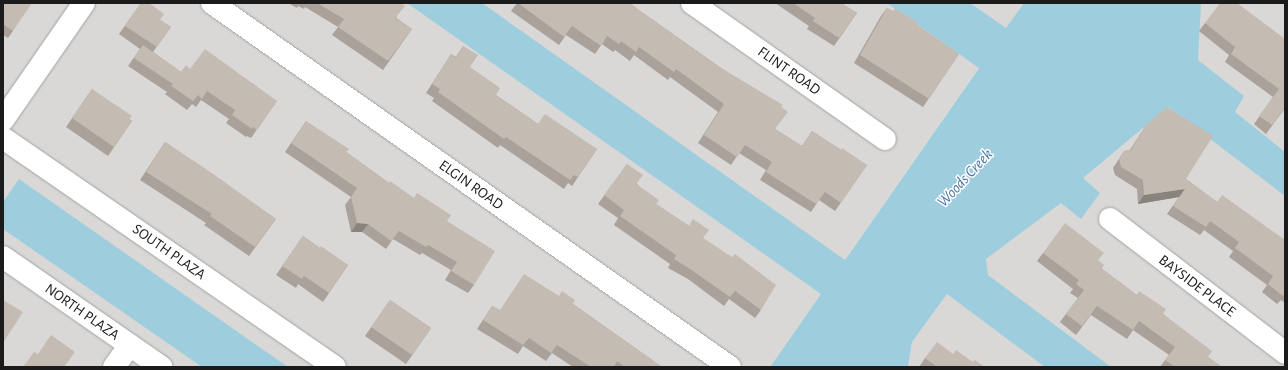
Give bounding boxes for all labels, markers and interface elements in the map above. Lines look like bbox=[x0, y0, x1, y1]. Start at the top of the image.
street label: FLINT ROAD bbox=[754, 43, 824, 99]
water label: Woods Creek bbox=[933, 145, 997, 211]
street label: ELGIN ROAD bbox=[435, 156, 507, 214]
street label: SOUTH PLAZA bbox=[129, 220, 209, 284]
street label: BAYSIDE PLACE bbox=[1155, 251, 1239, 321]
street label: NORTH PLAZA bbox=[41, 280, 123, 344]

